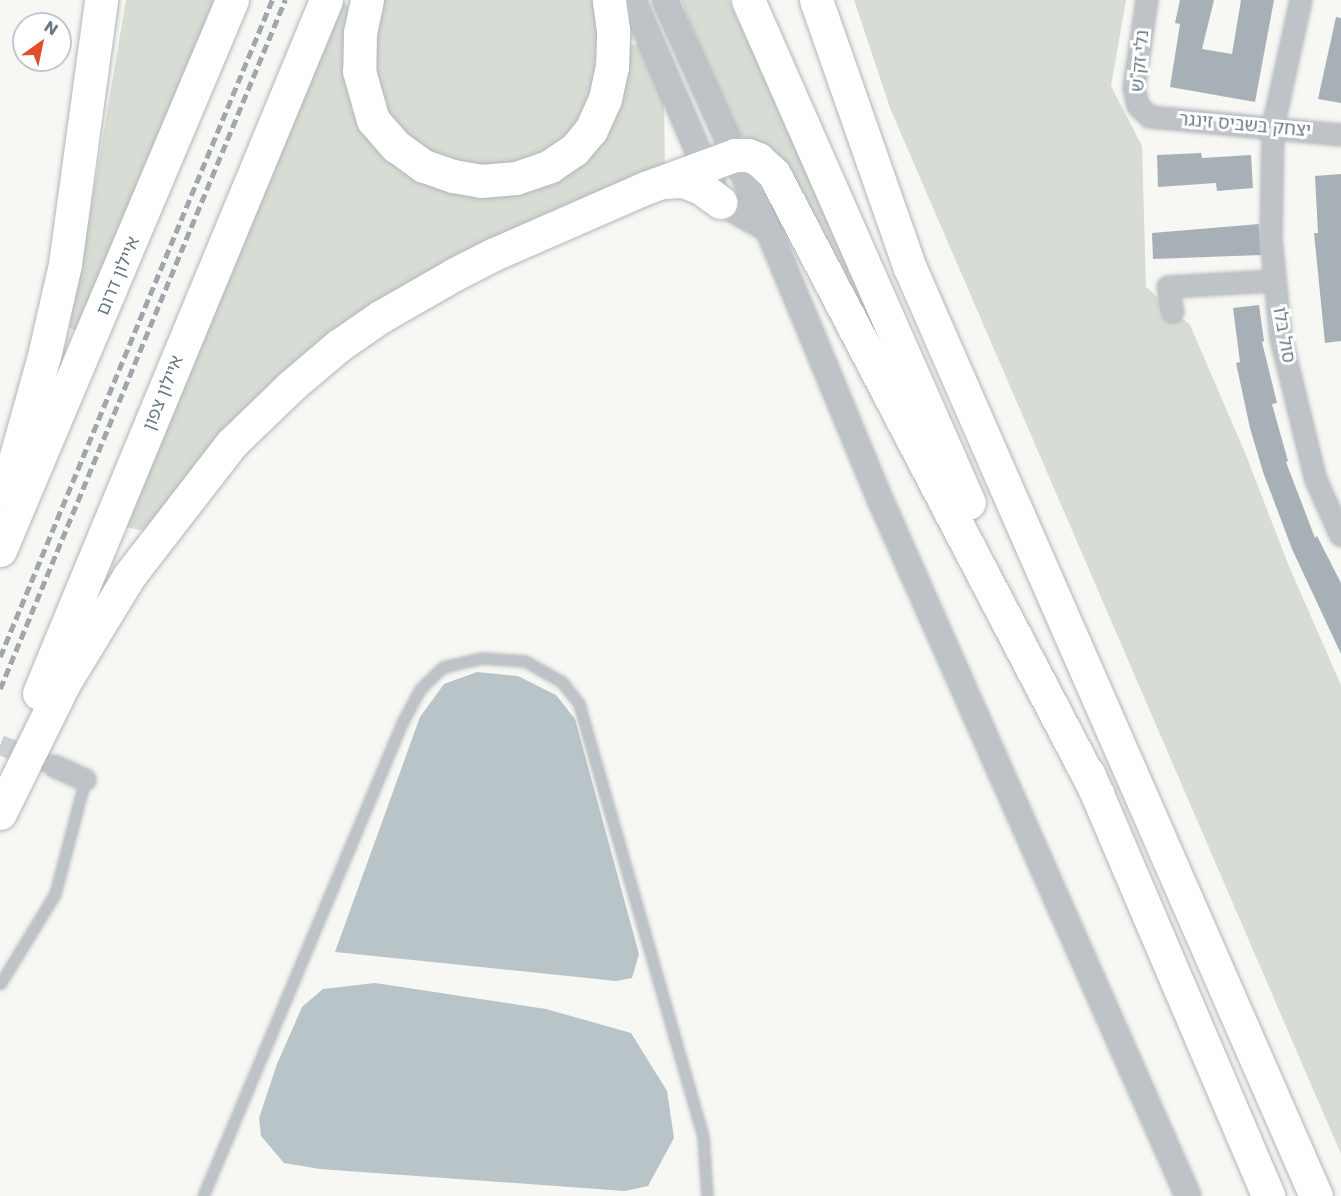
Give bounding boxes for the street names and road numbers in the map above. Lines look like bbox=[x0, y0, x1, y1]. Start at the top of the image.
street label: נלי זק"ש bbox=[1127, 29, 1153, 93]
street label: יצחק בשביס זינגר bbox=[1178, 108, 1312, 142]
street label: איילון דרום bbox=[92, 233, 144, 319]
street label: סול בלו bbox=[1268, 305, 1300, 365]
street label: איילון צפון bbox=[138, 352, 188, 434]

